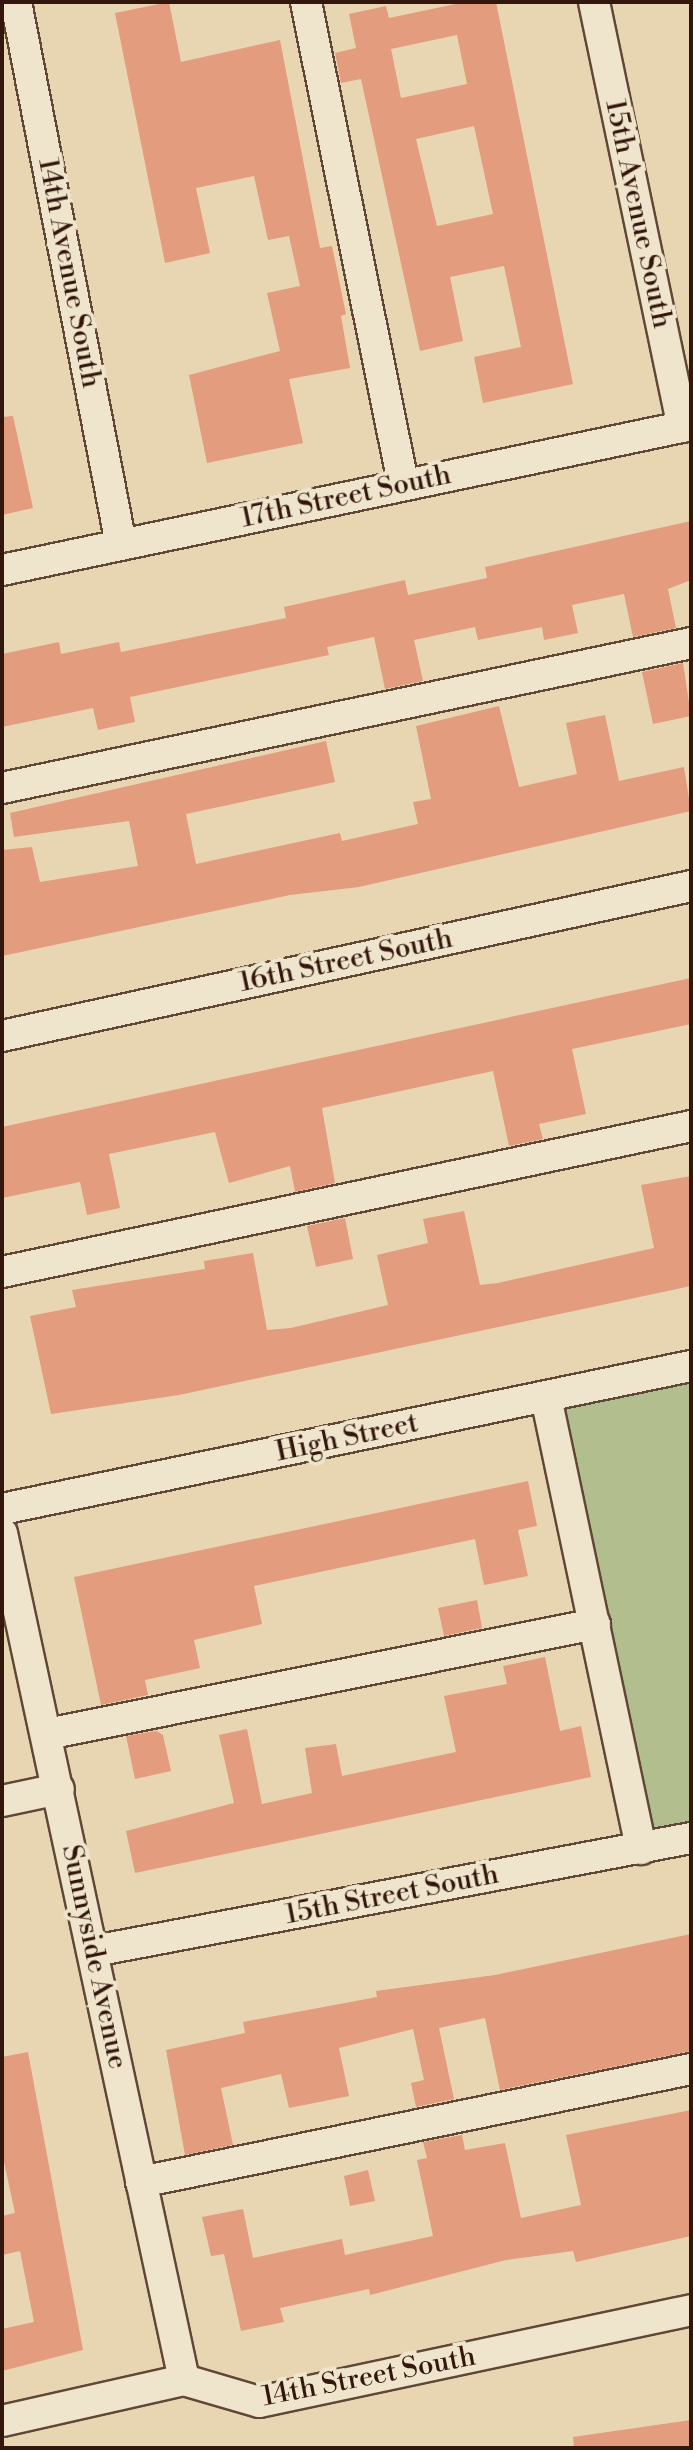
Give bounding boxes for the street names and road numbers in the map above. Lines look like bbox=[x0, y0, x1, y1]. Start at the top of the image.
street label: 15th Avenue South bbox=[597, 97, 679, 331]
street label: 14th Avenue South bbox=[30, 155, 108, 391]
street label: 17th Street South bbox=[238, 458, 454, 536]
street label: 16th Street South bbox=[236, 922, 456, 1000]
street label: High Street bbox=[273, 1407, 421, 1469]
street label: Sunnyside Avenue bbox=[54, 1842, 134, 2072]
street label: 15th Street South bbox=[282, 1858, 502, 1932]
street label: 14th Street South bbox=[259, 2340, 479, 2414]

